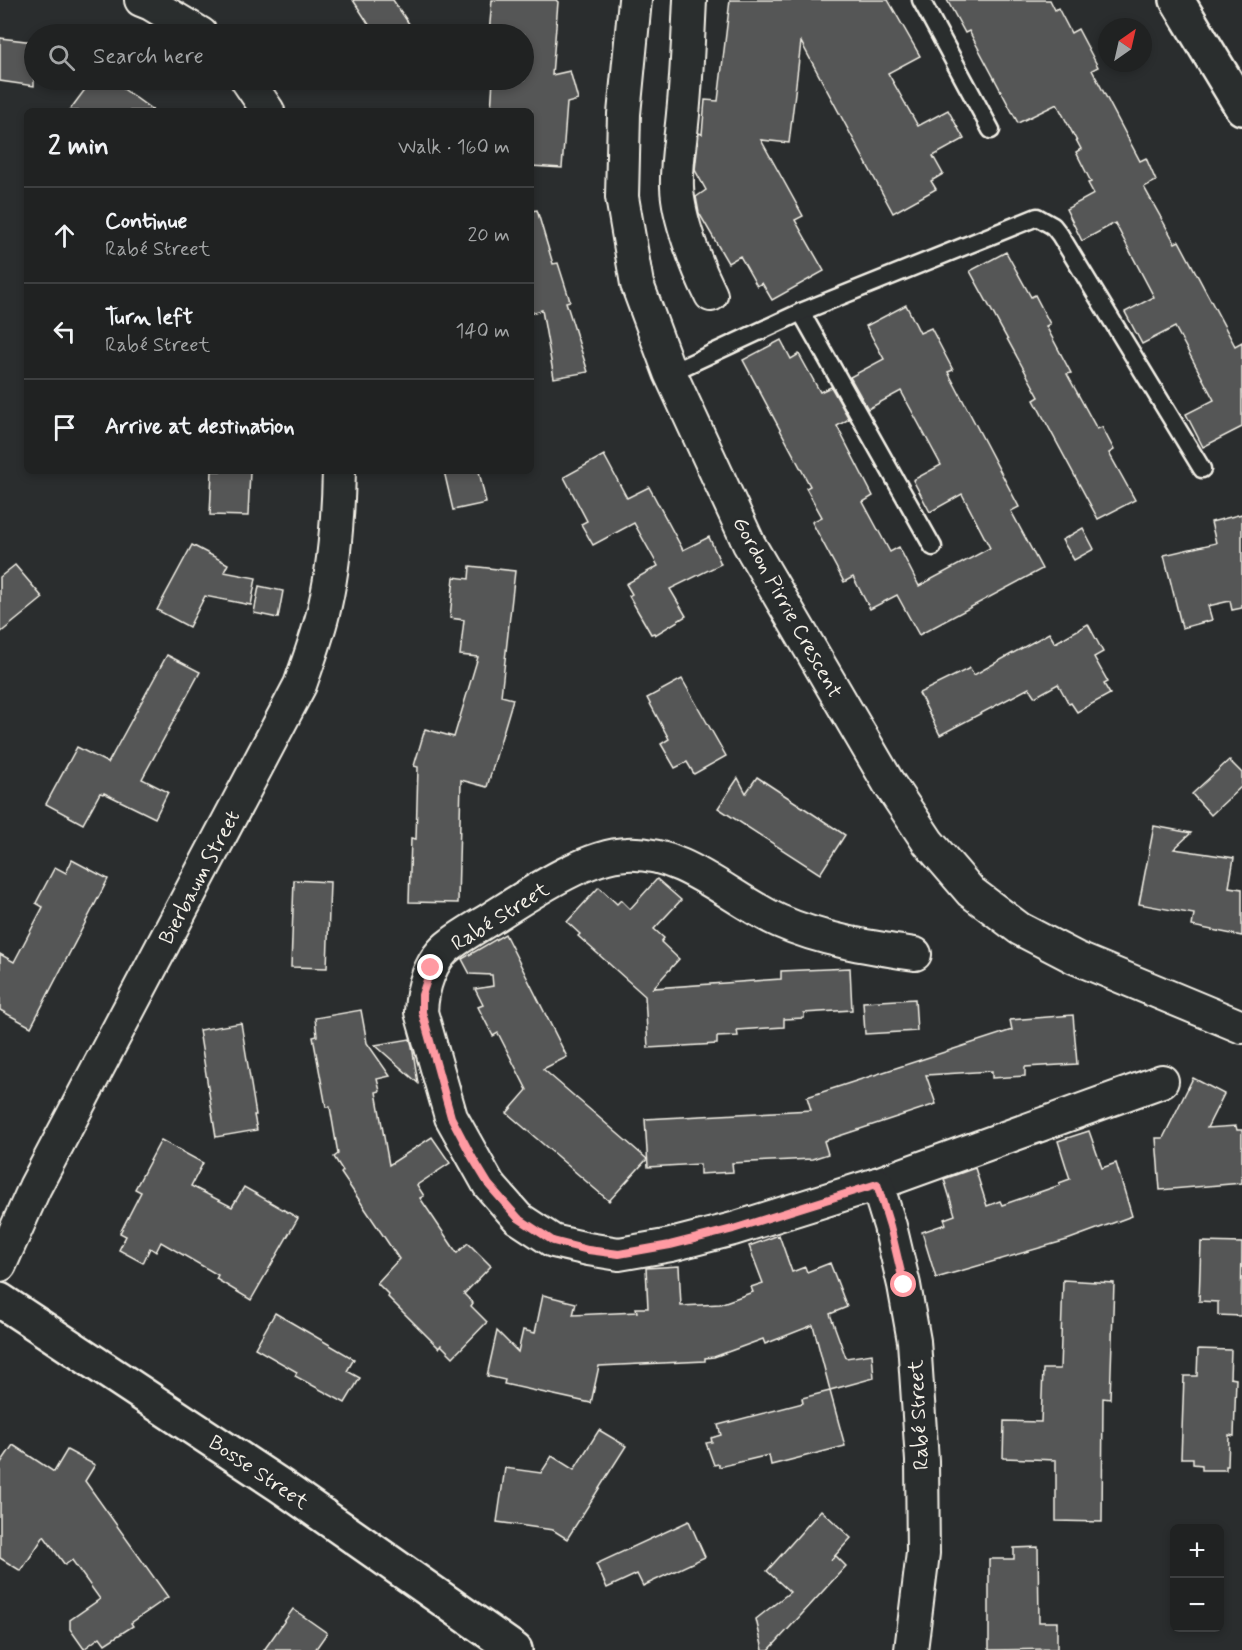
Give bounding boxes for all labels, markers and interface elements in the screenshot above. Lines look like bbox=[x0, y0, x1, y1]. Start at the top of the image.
north arrow bbox=[1098, 18, 1152, 72]
search box bbox=[24, 24, 534, 90]
icon: search bbox=[45, 41, 78, 74]
text: Search here bbox=[93, 43, 204, 71]
text: 2 min bbox=[48, 130, 109, 164]
text: Walk · 160 m bbox=[398, 134, 510, 161]
text: Continue bbox=[105, 208, 187, 236]
icon: ahead bbox=[48, 219, 81, 252]
text: 20 m bbox=[467, 222, 510, 249]
text: Rabé Street bbox=[105, 236, 210, 263]
text: Turn left bbox=[105, 304, 193, 332]
icon: left bbox=[48, 315, 81, 348]
text: 140 m bbox=[456, 318, 510, 345]
text: Rabé Street bbox=[105, 332, 210, 359]
icon: arrive bbox=[48, 411, 81, 444]
text: Arrive at destination bbox=[105, 413, 295, 441]
street label: Gordon Pirrie Crescent bbox=[726, 512, 849, 703]
street label: Bierbaum Street bbox=[153, 805, 247, 950]
street label: Rabé Street bbox=[446, 875, 555, 958]
route end bbox=[417, 954, 443, 980]
route start bbox=[890, 1271, 916, 1297]
street label: Rabé Street bbox=[902, 1358, 936, 1471]
street label: Bosse Street bbox=[203, 1429, 315, 1517]
map controls bbox=[1170, 1524, 1224, 1632]
button: + bbox=[1170, 1524, 1224, 1578]
button: − bbox=[1170, 1578, 1224, 1632]

